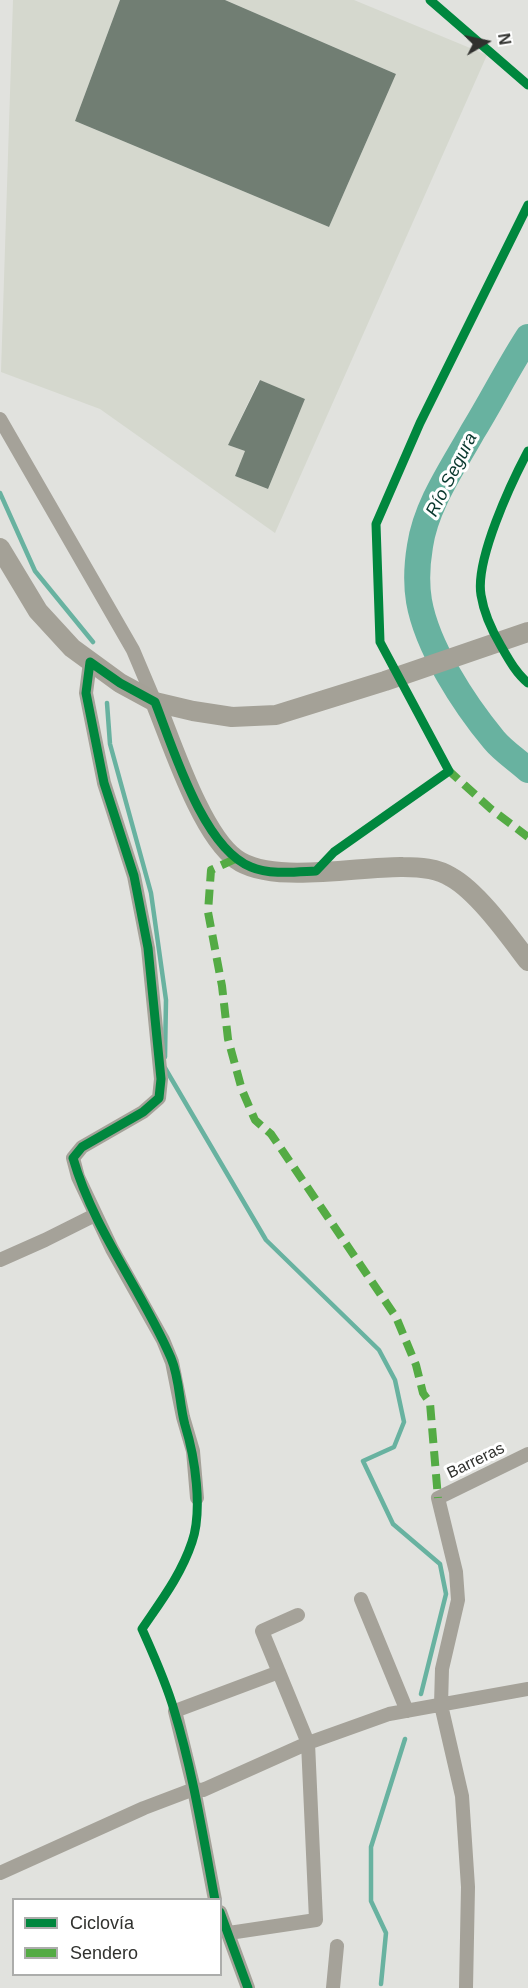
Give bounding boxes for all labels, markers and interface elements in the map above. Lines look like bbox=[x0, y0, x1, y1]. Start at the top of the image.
north arrow bbox=[456, 12, 516, 72]
text: N bbox=[495, 32, 514, 46]
water label: Río Segura bbox=[422, 430, 482, 520]
street label: Barreras bbox=[444, 1439, 508, 1483]
legend bbox=[12, 1898, 222, 1976]
text: Ciclovía bbox=[70, 1913, 134, 1933]
text: Sendero bbox=[70, 1943, 138, 1963]

